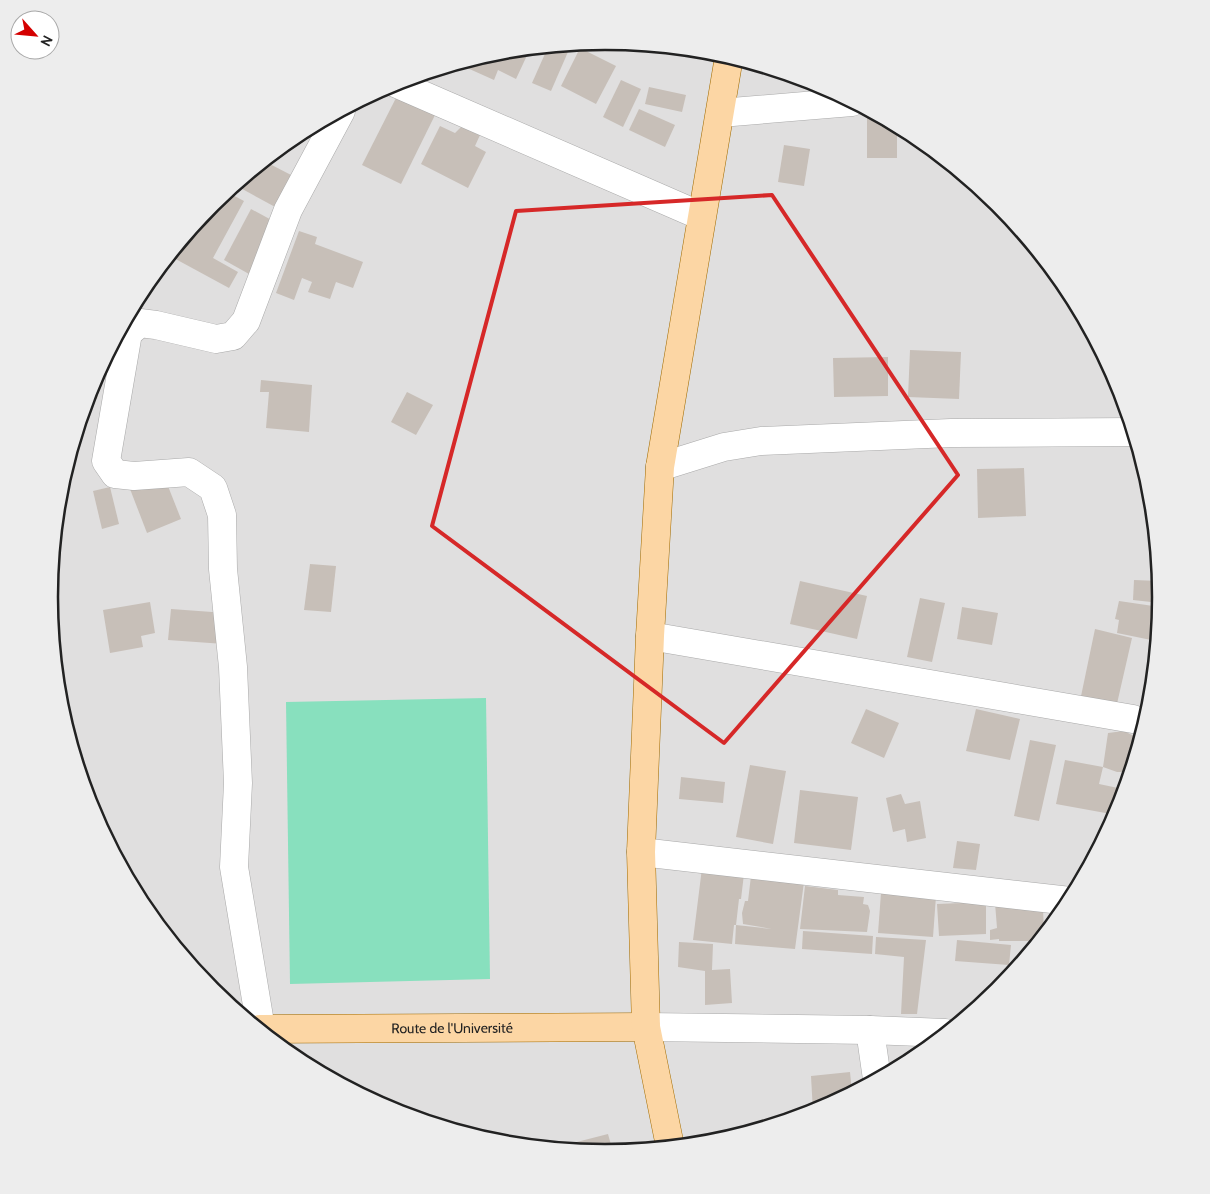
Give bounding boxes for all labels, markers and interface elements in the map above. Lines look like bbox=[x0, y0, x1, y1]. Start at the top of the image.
north arrow bbox=[10, 10, 60, 60]
text: N bbox=[36, 32, 57, 49]
street label: Route de l'Université bbox=[391, 1019, 513, 1037]

